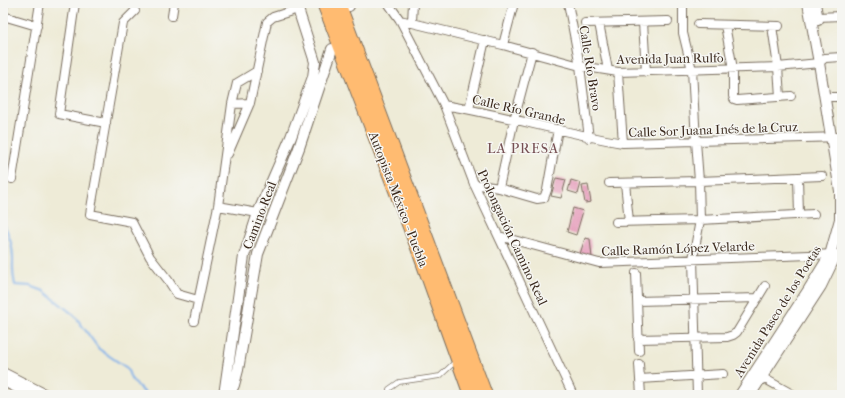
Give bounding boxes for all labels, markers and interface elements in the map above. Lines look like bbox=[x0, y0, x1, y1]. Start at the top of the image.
street label: Calle Río Bravo bbox=[576, 24, 605, 112]
street label: Avenida Juan Rulfo bbox=[615, 50, 724, 67]
street label: Calle Río Grande bbox=[471, 91, 568, 128]
street label: Calle Sor Juana Inés de la Cruz bbox=[628, 119, 798, 140]
street label: Autopista México - Puebla bbox=[365, 128, 432, 270]
district label: LA PRESA bbox=[487, 140, 559, 157]
street label: Prolongación Camino Real bbox=[474, 167, 551, 308]
street label: Camino Real bbox=[240, 179, 279, 251]
street label: Calle Ramón López Velarde bbox=[601, 238, 756, 259]
street label: Avenida Paseo de los Poetas bbox=[730, 243, 824, 381]

